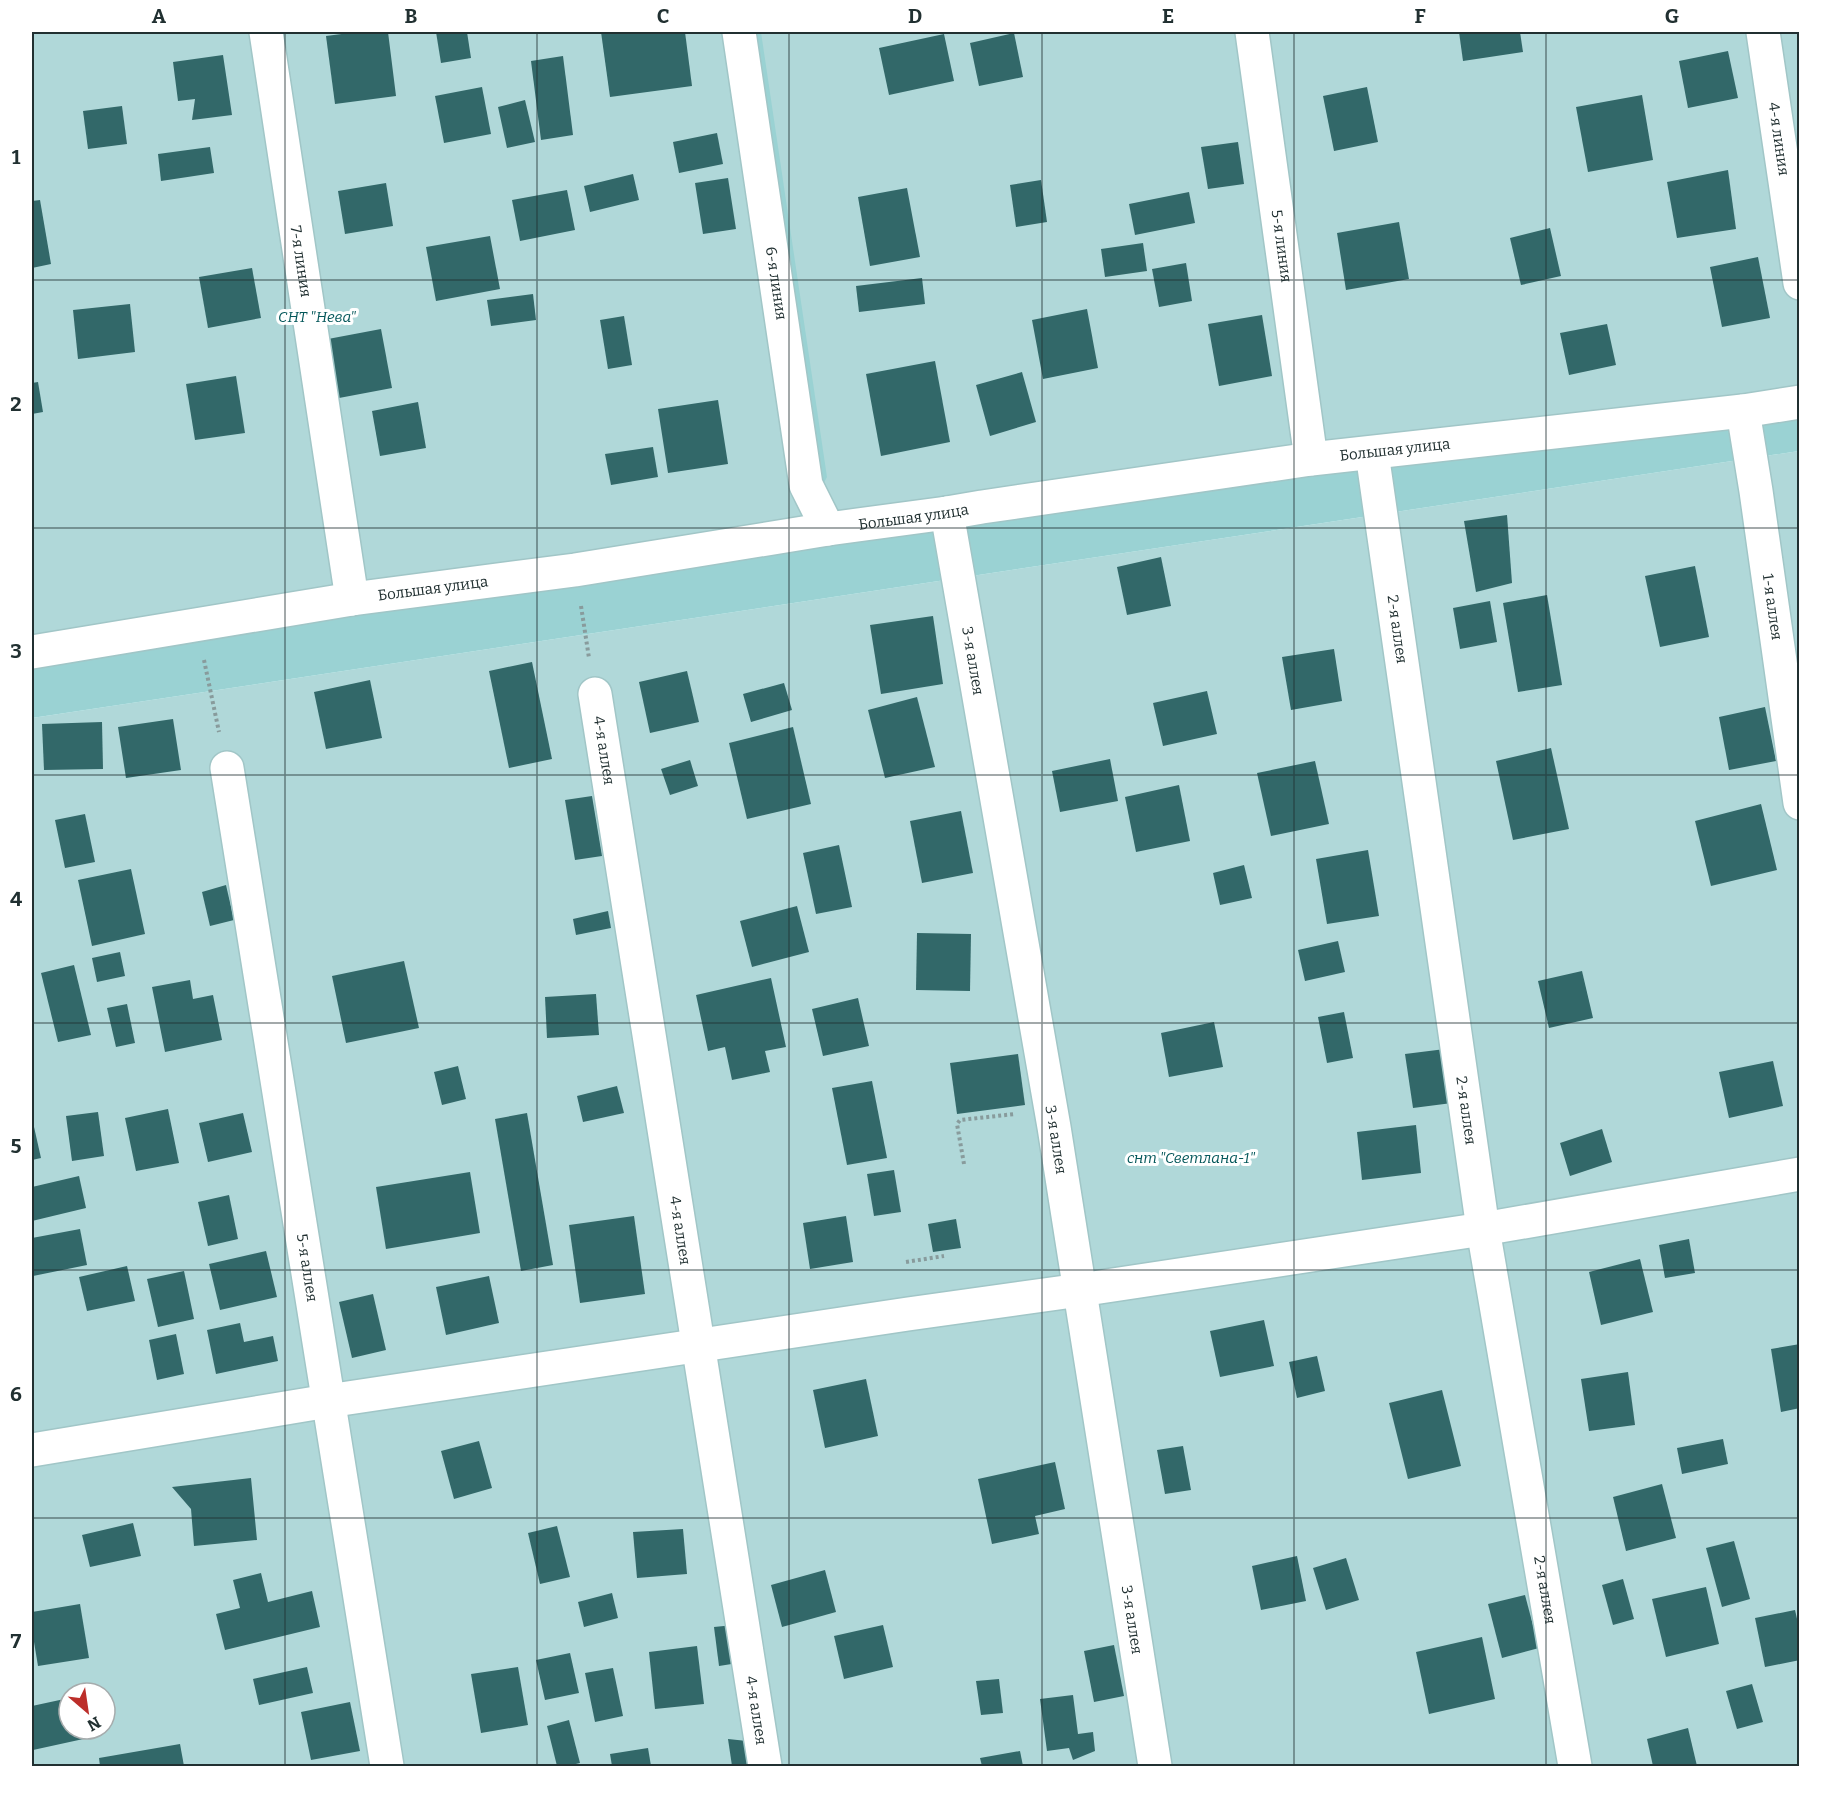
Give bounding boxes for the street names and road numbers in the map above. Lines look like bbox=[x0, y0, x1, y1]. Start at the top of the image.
street label: 4-я линия bbox=[1764, 101, 1793, 177]
street label: 5-я линия bbox=[1268, 209, 1295, 283]
street label: 7-я линия bbox=[286, 224, 315, 298]
street label: 6-я линия bbox=[762, 245, 790, 321]
street label: Большая улица bbox=[1339, 435, 1451, 465]
street label: Большая улица bbox=[857, 500, 970, 534]
street label: Большая улица bbox=[377, 572, 489, 605]
street label: 1-я аллея bbox=[1759, 572, 1786, 641]
street label: 2-я аллея bbox=[1383, 594, 1411, 665]
street label: 3-я аллея bbox=[958, 625, 988, 696]
street label: 4-я аллея bbox=[590, 715, 618, 786]
street label: 2-я аллея bbox=[1452, 1075, 1480, 1146]
street label: 3-я аллея bbox=[1041, 1104, 1070, 1175]
street label: 4-я аллея bbox=[666, 1195, 694, 1266]
street label: 5-я аллея bbox=[293, 1232, 321, 1303]
street label: 2-я аллея bbox=[1530, 1554, 1560, 1625]
street label: 3-я аллея bbox=[1118, 1584, 1146, 1655]
street label: 4-я аллея bbox=[742, 1675, 770, 1746]

